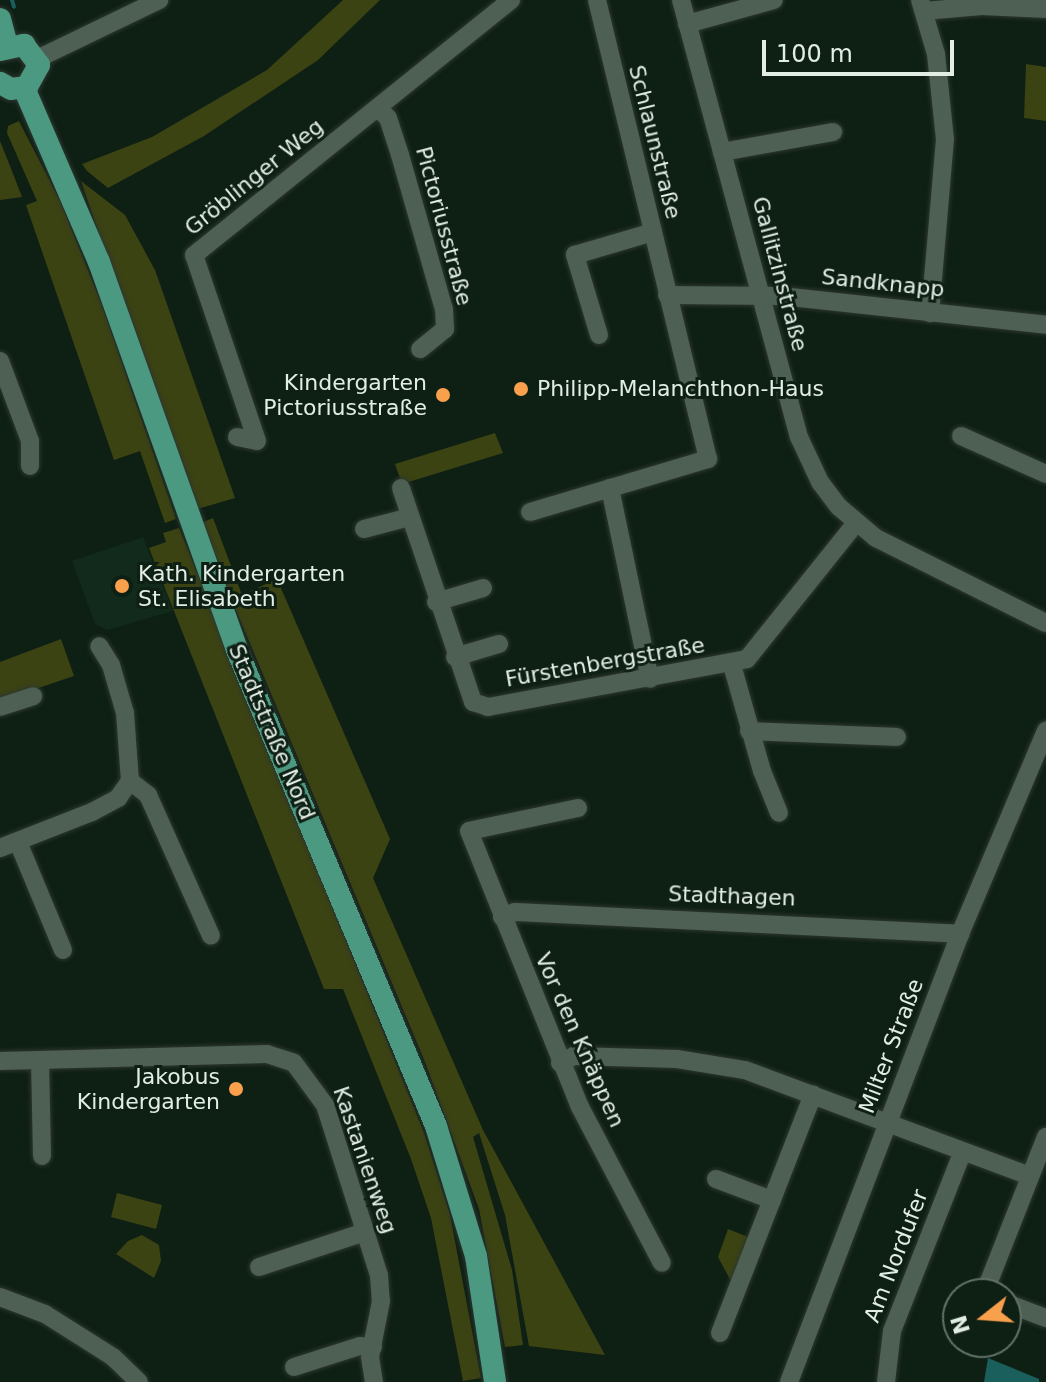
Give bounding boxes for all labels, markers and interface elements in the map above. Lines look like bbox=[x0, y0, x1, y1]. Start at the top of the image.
scale bar bbox=[766, 24, 958, 74]
text: 100 m bbox=[776, 40, 853, 68]
street label: Schlaunstraße bbox=[623, 62, 687, 222]
street label: Gröblinger Weg bbox=[179, 113, 329, 241]
street label: Pictoriusstraße bbox=[410, 144, 478, 308]
street label: Gallitzinstraße bbox=[747, 194, 813, 354]
street label: Sandknapp bbox=[820, 263, 946, 303]
place label: Kindergarten Pictoriusstraße bbox=[263, 369, 427, 420]
place label: Philipp-Melanchthon-Haus bbox=[537, 376, 824, 402]
marker: Philipp-Melanchthon-Haus bbox=[512, 380, 530, 398]
marker: Kindergarten Pictoriusstraße bbox=[434, 386, 452, 404]
place label: Kath. Kindergarten St. Elisabeth bbox=[138, 560, 345, 612]
marker: Kath. Kindergarten St. Elisabeth bbox=[113, 577, 131, 595]
street label: Fürstenbergstraße bbox=[503, 631, 707, 693]
street label: Stadtstraße Nord bbox=[223, 640, 321, 824]
street label: Stadthagen bbox=[668, 881, 796, 911]
street label: Vor den Knäppen bbox=[530, 949, 630, 1131]
street label: Milter Straße bbox=[853, 975, 929, 1117]
place label: Jakobus Kindergarten bbox=[77, 1063, 220, 1114]
marker: Jakobus Kindergarten bbox=[227, 1080, 245, 1098]
street label: Kastanienweg bbox=[327, 1083, 403, 1237]
street label: Am Nordufer bbox=[859, 1186, 933, 1326]
north arrow bbox=[942, 1278, 1022, 1358]
text: N bbox=[946, 1312, 975, 1337]

